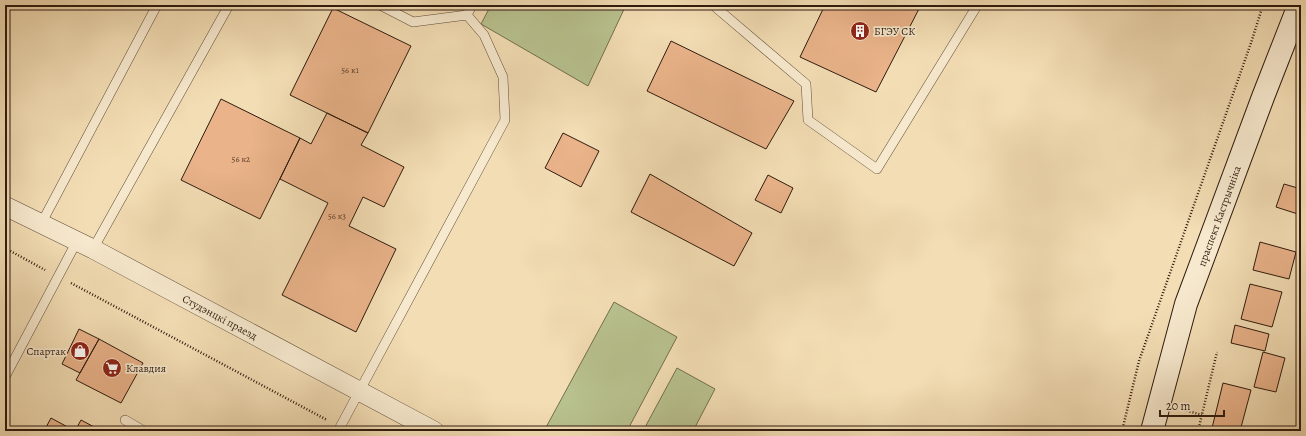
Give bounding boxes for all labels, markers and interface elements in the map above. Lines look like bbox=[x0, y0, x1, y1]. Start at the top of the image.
building icon: БГЭУ СК bbox=[849, 20, 871, 42]
place label: БГЭУ СК bbox=[874, 24, 915, 39]
house number: 56 к1 bbox=[341, 64, 359, 76]
house number: 56 к2 bbox=[232, 153, 251, 165]
street label: праспект Кастрычніка bbox=[1194, 163, 1245, 269]
house number: 56 к3 bbox=[328, 210, 346, 222]
street label: Студэнцкі праезд bbox=[180, 291, 260, 344]
shop icon: Спартак bbox=[69, 340, 91, 362]
place label: Спартак bbox=[27, 344, 66, 359]
supermarket icon: Клавдия bbox=[101, 357, 123, 379]
place label: Клавдия bbox=[126, 361, 166, 376]
scale bar bbox=[1160, 392, 1224, 418]
text: 20 m bbox=[1166, 398, 1190, 414]

